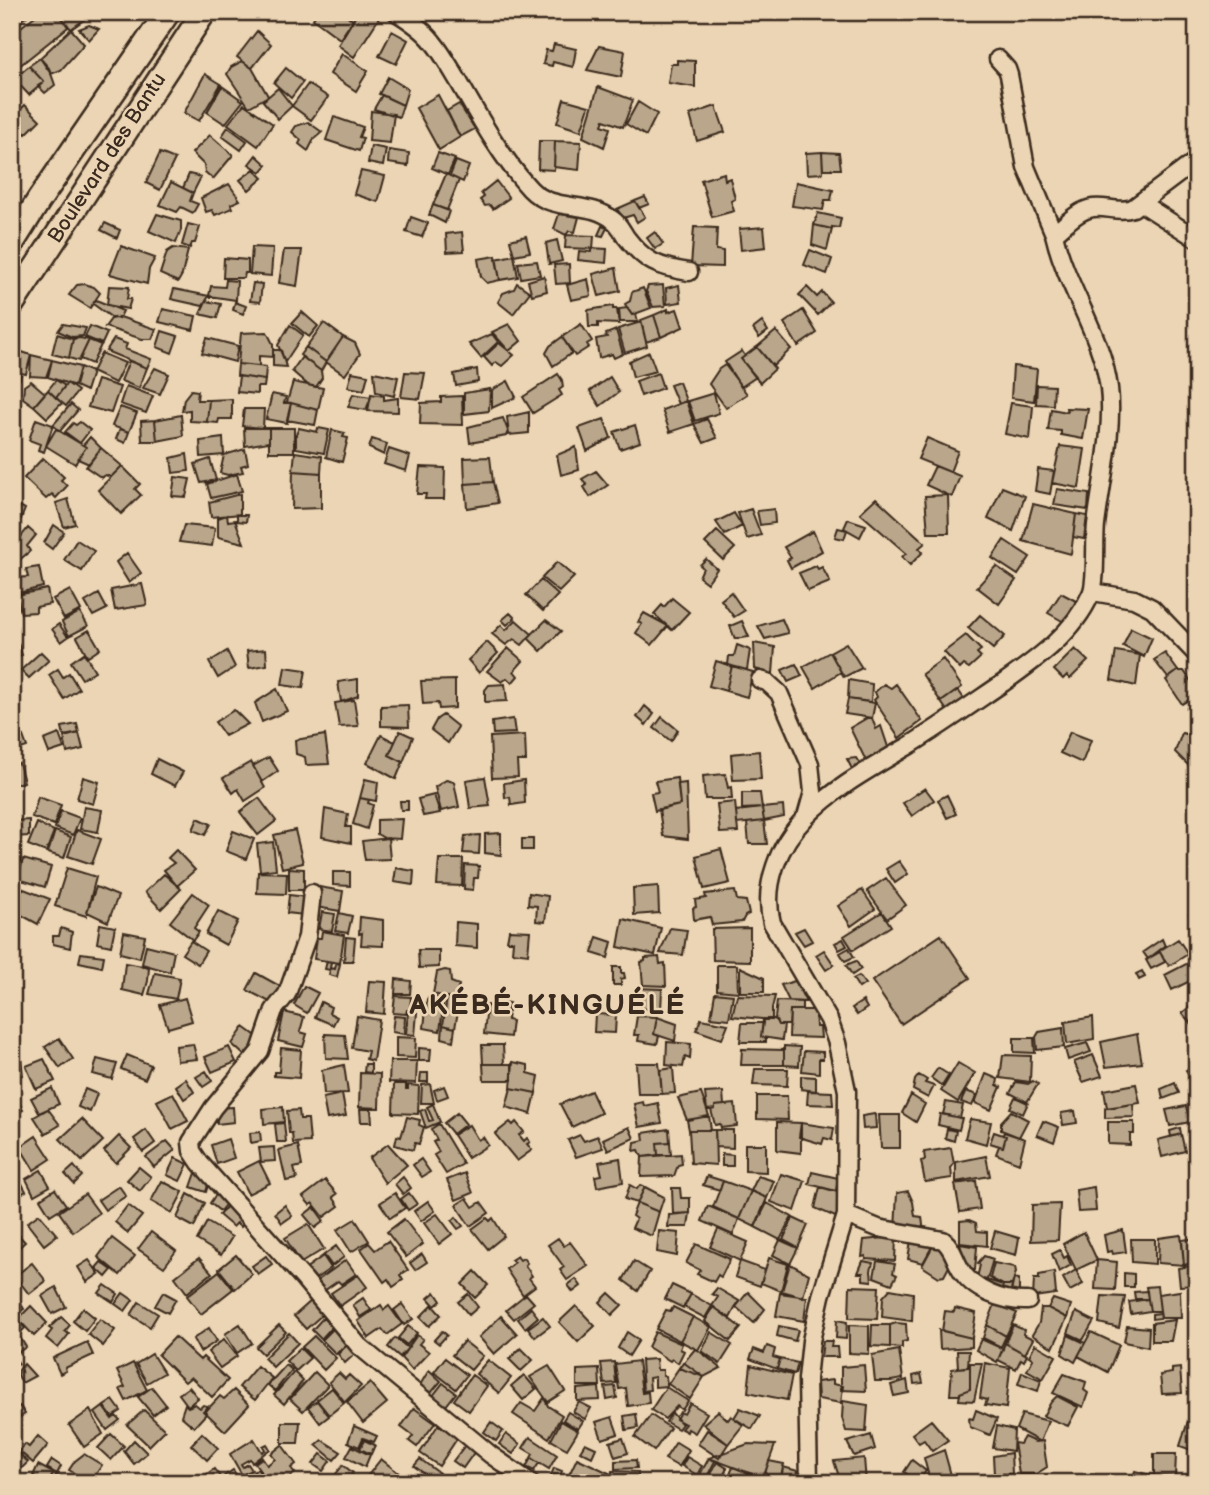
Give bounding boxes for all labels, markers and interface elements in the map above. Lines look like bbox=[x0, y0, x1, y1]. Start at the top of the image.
street label: Boulevard des Bantu bbox=[43, 68, 171, 248]
district label: AKÉBÉ-KINGUÉLÉ bbox=[409, 986, 686, 1022]

